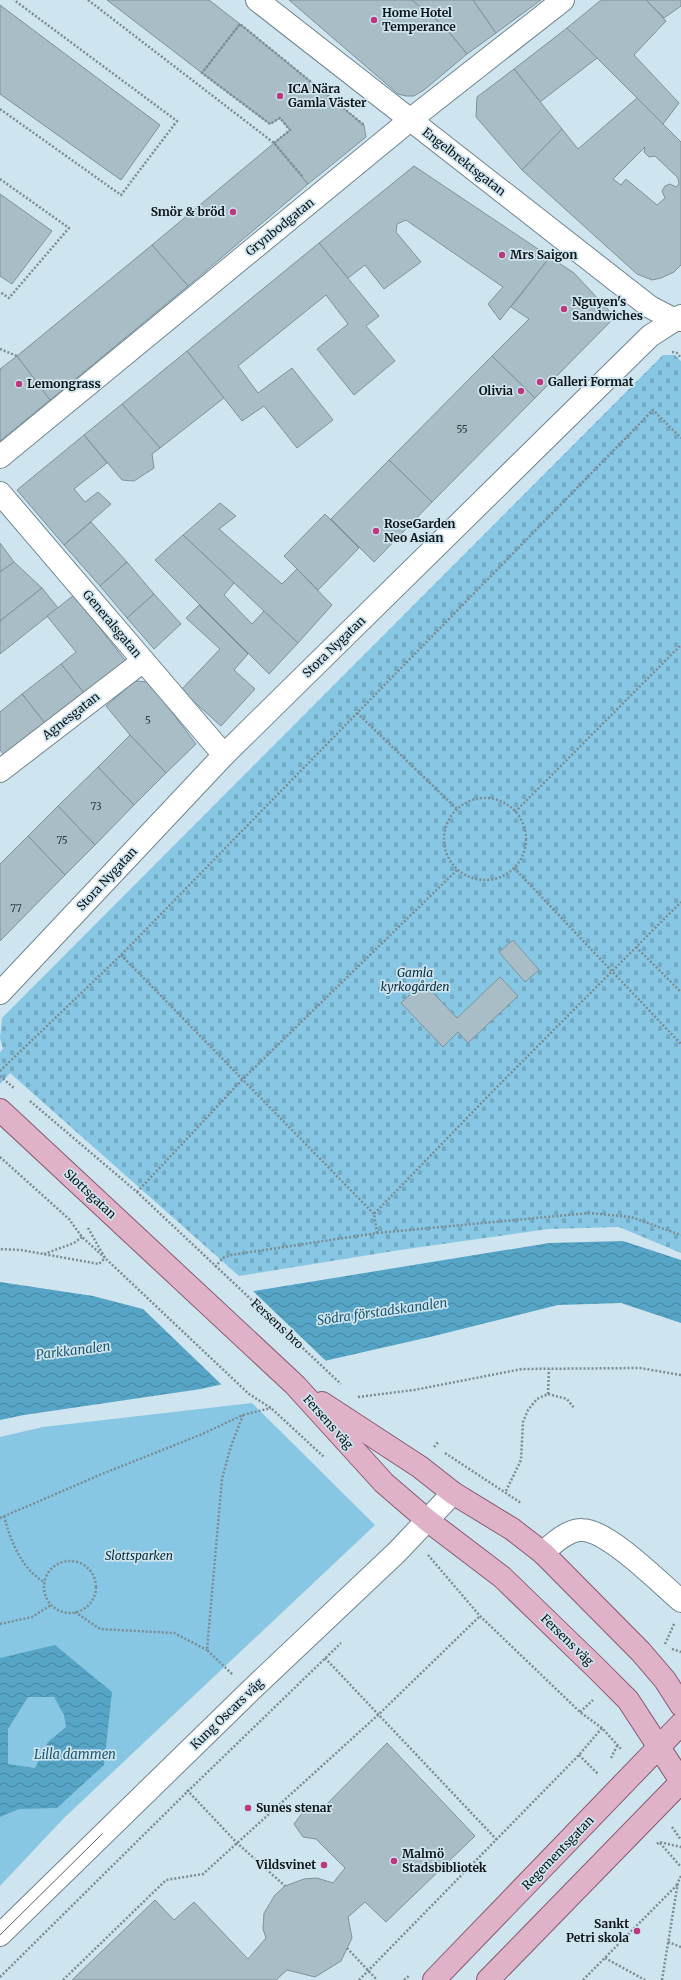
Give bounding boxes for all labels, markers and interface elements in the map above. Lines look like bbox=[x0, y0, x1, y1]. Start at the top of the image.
place label: Home Hotel Temperance bbox=[382, 5, 456, 34]
marker: Home Hotel Temperance bbox=[369, 15, 379, 25]
place label: ICA Nära Gamla Väster bbox=[288, 81, 367, 110]
marker: ICA Nära Gamla Väster bbox=[275, 91, 285, 101]
street label: Engelbrektsgatan bbox=[420, 124, 509, 199]
street label: Grynbodgatan bbox=[242, 194, 317, 259]
place label: Smör & bröd bbox=[151, 204, 226, 219]
marker: Smör & bröd bbox=[228, 207, 238, 217]
place label: Mrs Saigon bbox=[510, 247, 577, 262]
marker: Mrs Saigon bbox=[497, 250, 507, 260]
place label: Nguyen's Sandwiches bbox=[572, 294, 643, 323]
marker: Nguyen's Sandwiches bbox=[559, 304, 569, 314]
place label: Galleri Format bbox=[548, 374, 634, 389]
place label: Lemongrass bbox=[27, 376, 101, 391]
marker: Galleri Format bbox=[535, 377, 545, 387]
marker: Lemongrass bbox=[14, 379, 24, 389]
place label: Olivia bbox=[479, 383, 513, 398]
marker: Olivia bbox=[516, 386, 526, 396]
house number: 55 bbox=[456, 423, 468, 436]
place label: RoseGarden Neo Asian bbox=[384, 516, 455, 545]
marker: RoseGarden Neo Asian bbox=[371, 526, 381, 536]
street label: Generalsgatan bbox=[80, 587, 145, 660]
street label: Stora Nygatan bbox=[299, 613, 368, 680]
street label: Agnesgatan bbox=[38, 689, 102, 743]
house number: 5 bbox=[145, 714, 151, 727]
house number: 73 bbox=[90, 800, 102, 813]
house number: 75 bbox=[56, 834, 68, 847]
street label: Stora Nygatan bbox=[73, 844, 140, 914]
house number: 77 bbox=[10, 902, 22, 915]
park label: Gamla kyrkogården bbox=[380, 965, 450, 994]
street label: Slottsgatan bbox=[61, 1166, 119, 1222]
water label: Södra förstadskanalen bbox=[316, 1294, 448, 1329]
street label: Fersens bro bbox=[248, 1295, 307, 1352]
water label: Parkkanalen bbox=[35, 1337, 111, 1364]
street label: Fersens väg bbox=[300, 1391, 357, 1452]
park label: Slottsparken bbox=[105, 1548, 173, 1563]
street label: Fersens väg bbox=[538, 1611, 597, 1669]
street label: Kung Oscars väg bbox=[187, 1675, 267, 1752]
water label: Lilla dammen bbox=[34, 1746, 116, 1763]
place label: Sunes stenar bbox=[256, 1800, 333, 1815]
marker: Sunes stenar bbox=[243, 1803, 253, 1813]
street label: Regementsgatan bbox=[519, 1812, 597, 1893]
place label: Malmö Stadsbibliotek bbox=[402, 1846, 487, 1875]
marker: Malmö Stadsbibliotek bbox=[389, 1856, 399, 1866]
place label: Vildsvinet bbox=[255, 1857, 316, 1872]
marker: Vildsvinet bbox=[319, 1860, 329, 1870]
place label: Sankt Petri skola bbox=[566, 1916, 629, 1945]
marker: Sankt Petri skola bbox=[632, 1926, 642, 1936]

